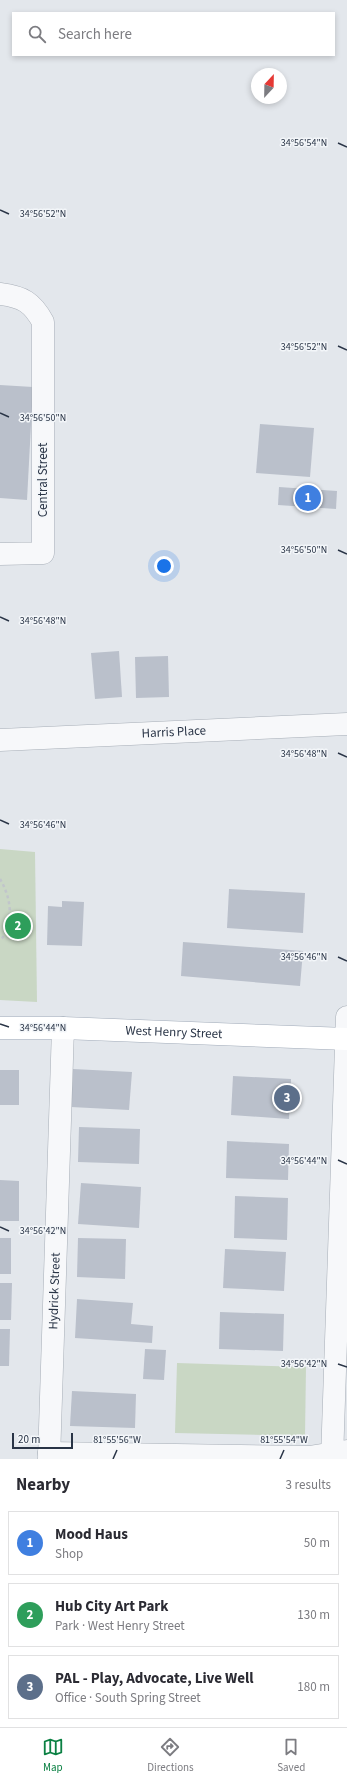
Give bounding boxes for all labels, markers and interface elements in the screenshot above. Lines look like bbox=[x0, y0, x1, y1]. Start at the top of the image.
search box bbox=[12, 12, 335, 56]
icon: search bbox=[26, 23, 48, 45]
text: Search here bbox=[58, 24, 132, 45]
north arrow bbox=[251, 68, 287, 104]
text: 34°56'54"N bbox=[281, 136, 327, 150]
text: 34°56'52"N bbox=[20, 207, 66, 221]
text: 34°56'52"N bbox=[281, 340, 327, 354]
text: 34°56'50"N bbox=[20, 411, 66, 425]
street label: Central Street bbox=[34, 442, 52, 517]
pin: 1 bbox=[295, 483, 321, 513]
text: 34°56'50"N bbox=[281, 543, 327, 557]
your location bbox=[154, 556, 174, 576]
text: 34°56'48"N bbox=[20, 614, 66, 628]
street label: Harris Place bbox=[141, 722, 207, 742]
text: 34°56'48"N bbox=[281, 747, 327, 761]
text: 34°56'46"N bbox=[20, 818, 66, 832]
pin: 2 bbox=[5, 911, 31, 941]
text: 34°56'46"N bbox=[281, 950, 327, 964]
text: 34°56'44"N bbox=[20, 1021, 66, 1035]
street label: West Henry Street bbox=[125, 1021, 223, 1043]
pin: 3 bbox=[274, 1083, 300, 1113]
text: 34°56'44"N bbox=[281, 1154, 327, 1168]
text: 34°56'42"N bbox=[20, 1224, 66, 1238]
street label: Hydrick Street bbox=[44, 1252, 65, 1330]
text: 34°56'42"N bbox=[281, 1357, 327, 1371]
scale bar bbox=[12, 1431, 73, 1450]
text: 20 m bbox=[18, 1432, 40, 1447]
text: 81°55'56"W bbox=[93, 1433, 141, 1447]
text: 81°55'54"W bbox=[260, 1433, 308, 1447]
text: Nearby bbox=[16, 1473, 70, 1497]
text: 3 results bbox=[286, 1476, 331, 1494]
text: Mood Haus bbox=[55, 1524, 128, 1545]
text: 1 bbox=[27, 1534, 33, 1552]
text: 50 m bbox=[304, 1534, 330, 1552]
text: Shop bbox=[55, 1545, 83, 1563]
text: Hub City Art Park bbox=[55, 1596, 169, 1617]
text: 2 bbox=[27, 1606, 33, 1624]
text: 130 m bbox=[297, 1606, 330, 1624]
text: Park · West Henry Street bbox=[55, 1617, 185, 1635]
text: PAL - Play, Advocate, Live Well bbox=[55, 1668, 254, 1689]
text: 3 bbox=[27, 1678, 33, 1696]
text: 180 m bbox=[297, 1678, 330, 1696]
text: Office · South Spring Street bbox=[55, 1689, 201, 1707]
tab: Map bbox=[42, 1736, 64, 1775]
tab: Directions bbox=[147, 1736, 194, 1775]
tab: Saved bbox=[277, 1736, 305, 1775]

